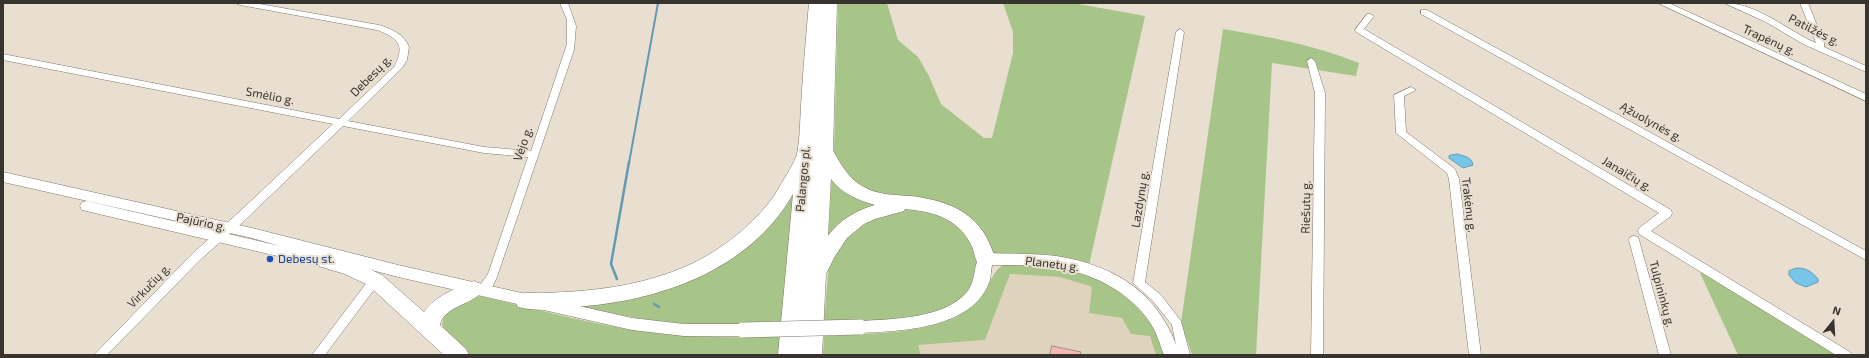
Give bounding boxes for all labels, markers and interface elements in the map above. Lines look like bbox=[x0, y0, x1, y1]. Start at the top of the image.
street label: Patilžės g. bbox=[1786, 11, 1842, 49]
street label: Trapėnų g. bbox=[1740, 22, 1798, 58]
street label: Debesų g. bbox=[347, 52, 395, 100]
street label: Smėlio g. bbox=[244, 84, 296, 108]
street label: Ąžuolynės g. bbox=[1618, 99, 1684, 145]
street label: Vėjo g. bbox=[510, 125, 536, 163]
street label: Palangos pl. bbox=[793, 145, 813, 213]
street label: Janaičių g. bbox=[1600, 154, 1654, 194]
street label: Lazdynų g. bbox=[1128, 169, 1152, 229]
street label: Trakėnų g. bbox=[1458, 177, 1480, 233]
street label: Riešutų g. bbox=[1298, 180, 1314, 234]
street label: Pajūrio g. bbox=[175, 210, 227, 234]
place label: Debesų st. bbox=[278, 252, 335, 266]
marker: Debesų st. bbox=[265, 254, 275, 264]
street label: Planetų g. bbox=[1024, 254, 1080, 274]
street label: Tulpininkų g. bbox=[1646, 259, 1678, 329]
street label: Virkučių g. bbox=[124, 261, 174, 311]
north arrow bbox=[1813, 302, 1853, 342]
text: N bbox=[1831, 303, 1843, 318]

